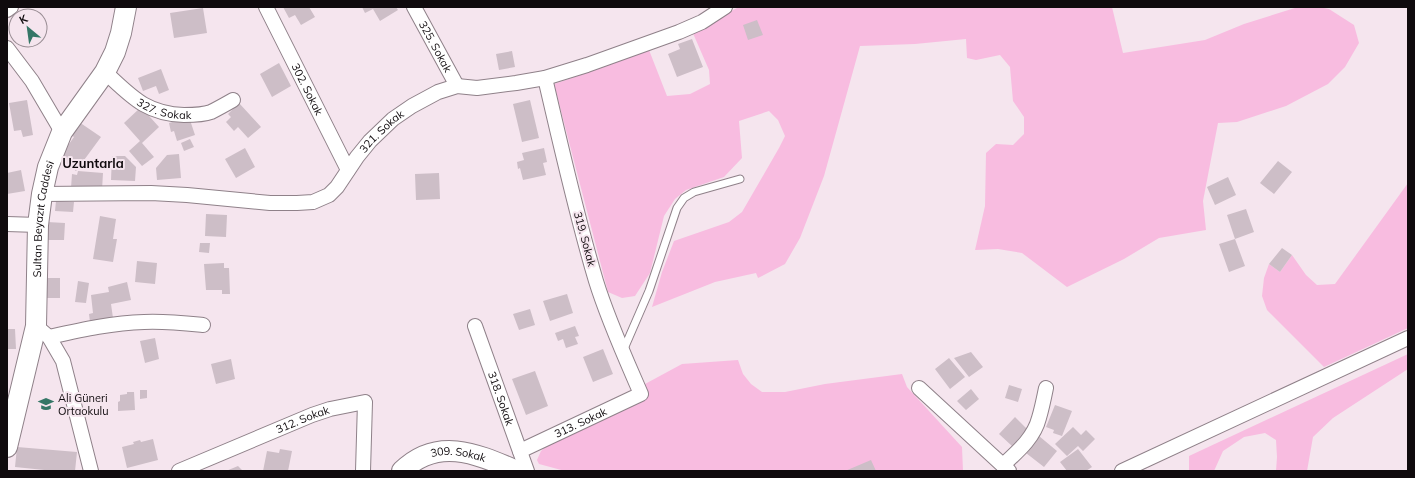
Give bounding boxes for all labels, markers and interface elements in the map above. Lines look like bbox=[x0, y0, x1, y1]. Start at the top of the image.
north arrow bbox=[8, 8, 48, 48]
text: K bbox=[17, 11, 30, 27]
street label: 325. Sokak bbox=[416, 18, 455, 75]
street label: 302. Sokak bbox=[288, 61, 326, 118]
street label: 327. Sokak bbox=[134, 95, 192, 122]
street label: 321. Sokak bbox=[356, 107, 407, 156]
district label: Uzuntarla bbox=[62, 155, 124, 171]
street label: Sultan Beyazıt Caddesi bbox=[30, 158, 57, 277]
street label: 319. Sokak bbox=[571, 210, 599, 268]
street label: 318. Sokak bbox=[485, 370, 517, 428]
place label: Ali Güneri Ortaokulu bbox=[58, 391, 108, 418]
school or university icon: Ali Güneri Ortaokulu bbox=[37, 395, 55, 413]
street label: 312. Sokak bbox=[274, 403, 331, 436]
street label: 313. Sokak bbox=[552, 404, 609, 441]
street label: 309. Sokak bbox=[429, 444, 488, 465]

